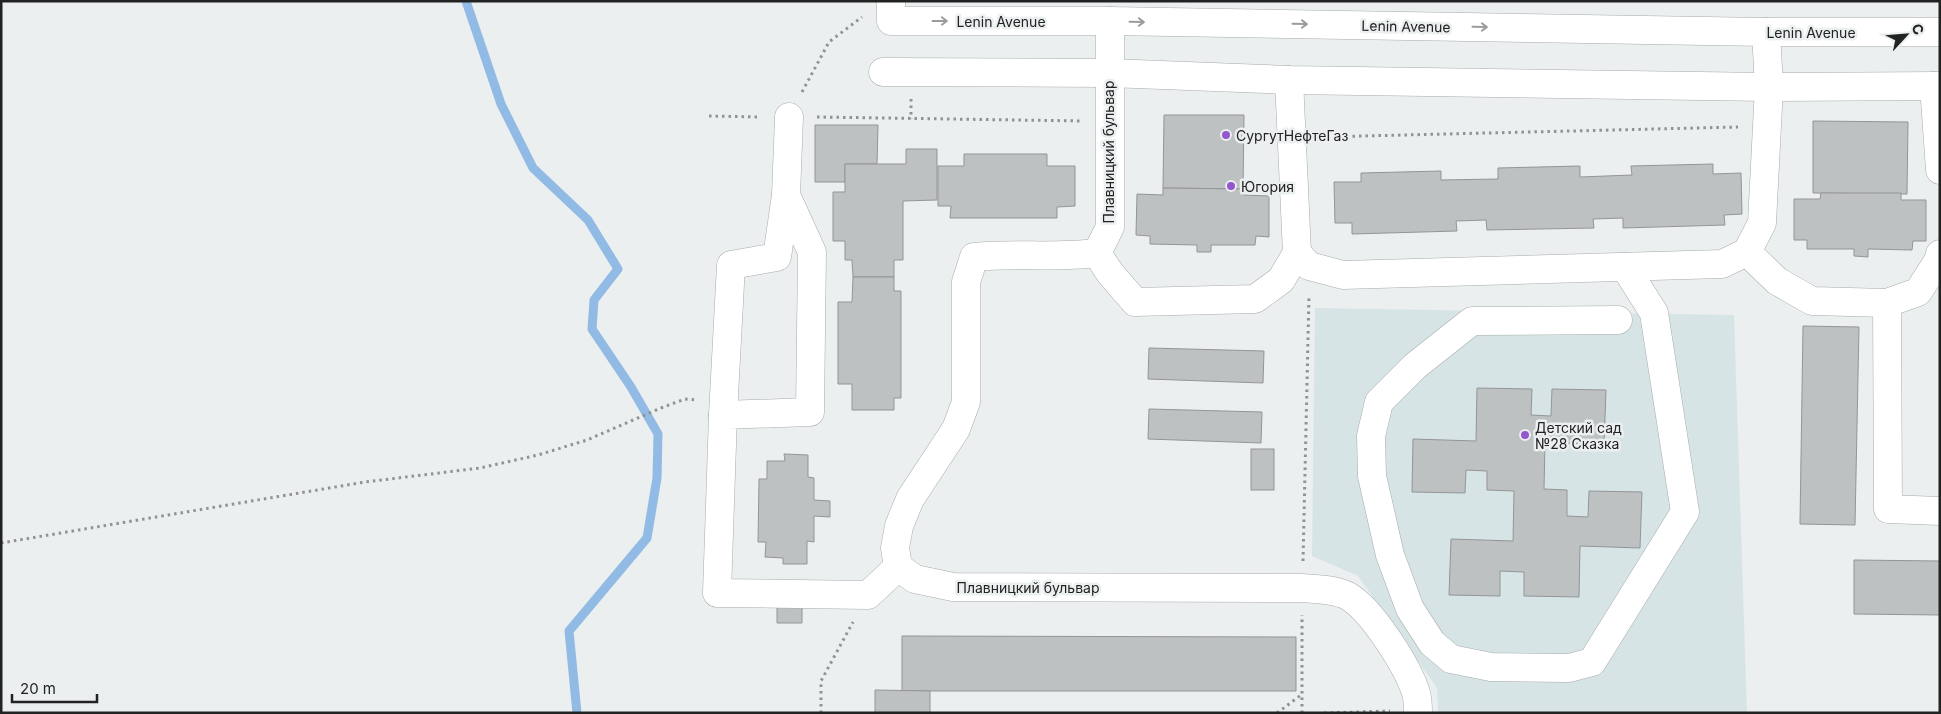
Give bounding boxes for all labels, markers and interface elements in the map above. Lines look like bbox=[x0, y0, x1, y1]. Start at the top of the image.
north arrow bbox=[1881, 10, 1931, 60]
street label: Lenin Avenue bbox=[956, 13, 1046, 30]
one-way arrow bbox=[931, 16, 947, 26]
one-way arrow bbox=[1128, 17, 1145, 27]
street label: Lenin Avenue bbox=[1361, 17, 1451, 35]
one-way arrow bbox=[1291, 19, 1307, 29]
text: С bbox=[1908, 21, 1928, 37]
one-way arrow bbox=[1471, 22, 1487, 32]
street label: Lenin Avenue bbox=[1766, 24, 1856, 41]
street label: Плавницкий бульвар bbox=[1100, 81, 1117, 223]
place label: СургутНефтеГаз bbox=[1236, 127, 1348, 144]
marker: СургутНефтеГаз bbox=[1220, 129, 1232, 141]
place label: Югория bbox=[1241, 178, 1294, 195]
marker: Югория bbox=[1225, 180, 1237, 192]
place label: Детский сад №28 Сказка bbox=[1535, 419, 1622, 452]
marker: Детский сад №28 Сказка bbox=[1519, 429, 1531, 441]
street label: Плавницкий бульвар bbox=[957, 579, 1099, 596]
scale bar bbox=[12, 672, 98, 704]
text: 20 m bbox=[20, 679, 56, 698]

